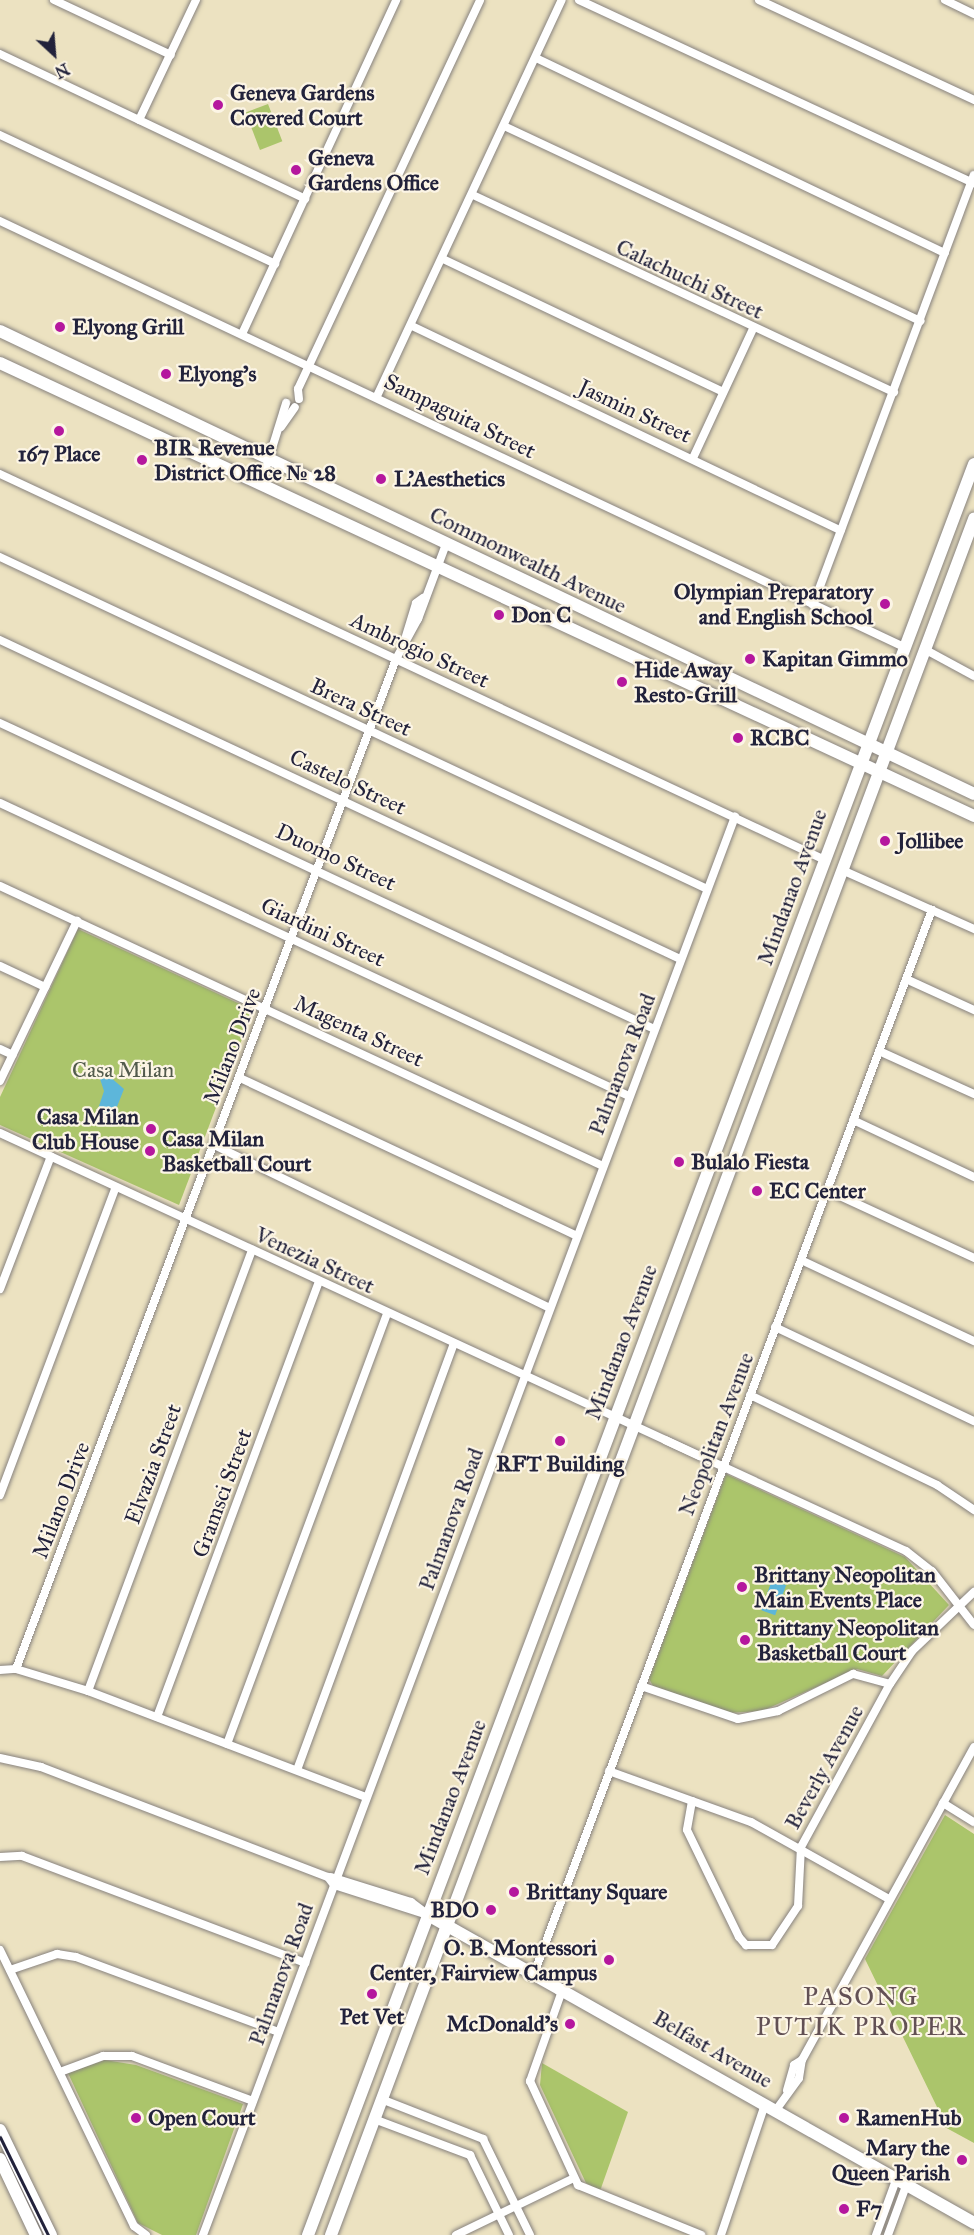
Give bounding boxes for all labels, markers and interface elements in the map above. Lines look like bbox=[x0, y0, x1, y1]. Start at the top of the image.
north arrow bbox=[24, 24, 84, 84]
text: N bbox=[52, 59, 72, 82]
place label: Geneva Gardens Covered Court bbox=[230, 79, 374, 130]
marker: Geneva Gardens Covered Court bbox=[211, 98, 225, 112]
place label: Geneva Gardens Office bbox=[308, 144, 439, 196]
marker: Geneva Gardens Office bbox=[289, 163, 303, 177]
street label: Calachuchi Street bbox=[612, 233, 768, 325]
place label: Elyong Grill bbox=[72, 314, 184, 340]
marker: Elyong Grill bbox=[53, 320, 67, 334]
place label: Elyong's bbox=[178, 361, 256, 387]
marker: Elyong's bbox=[159, 367, 173, 381]
street label: Sampaguita Street bbox=[380, 368, 540, 464]
street label: Jasmin Street bbox=[574, 373, 696, 449]
marker: 167 Place bbox=[52, 424, 66, 438]
place label: BIR Revenue District Office № 28 bbox=[154, 434, 336, 486]
place label: 167 Place bbox=[18, 441, 100, 467]
marker: BIR Revenue District Office № 28 bbox=[135, 453, 149, 467]
place label: L'Aesthetics bbox=[394, 466, 505, 492]
marker: L'Aesthetics bbox=[372, 470, 390, 488]
street label: Commonwealth Avenue bbox=[425, 501, 631, 619]
place label: Olympian Preparatory and English School bbox=[674, 578, 873, 630]
marker: Olympian Preparatory and English School bbox=[878, 597, 892, 611]
place label: Don C bbox=[511, 602, 571, 628]
street label: Ambrogio Street bbox=[346, 606, 494, 694]
marker: Don C bbox=[492, 608, 506, 622]
place label: Kapitan Gimmo bbox=[762, 646, 908, 672]
marker: Kapitan Gimmo bbox=[743, 652, 757, 666]
place label: Hide Away Resto-Grill bbox=[634, 656, 737, 708]
street label: Brera Street bbox=[306, 672, 416, 742]
marker: Hide Away Resto-Grill bbox=[615, 675, 629, 689]
place label: RCBC bbox=[750, 725, 810, 751]
marker: RCBC bbox=[731, 731, 745, 745]
street label: Castelo Street bbox=[285, 743, 411, 821]
street label: Mindanao Avenue bbox=[752, 805, 832, 969]
street label: Duomo Street bbox=[272, 818, 400, 896]
place label: Jollibee bbox=[897, 828, 963, 854]
marker: Jollibee bbox=[878, 834, 892, 848]
street label: Giardini Street bbox=[257, 892, 389, 972]
street label: Milano Drive bbox=[198, 984, 266, 1108]
street label: Palmanova Road bbox=[583, 989, 661, 1139]
street label: Magenta Street bbox=[290, 990, 428, 1072]
park label: Casa Milan bbox=[72, 1057, 174, 1083]
place label: Casa Milan Club House bbox=[32, 1103, 139, 1154]
marker: Casa Milan Club House bbox=[144, 1122, 158, 1136]
place label: Casa Milan Basketball Court bbox=[162, 1125, 311, 1176]
marker: Casa Milan Basketball Court bbox=[143, 1144, 157, 1158]
place label: Bulalo Fiesta bbox=[691, 1149, 809, 1175]
marker: Bulalo Fiesta bbox=[672, 1155, 686, 1169]
place label: EC Center bbox=[769, 1178, 866, 1204]
marker: EC Center bbox=[750, 1184, 764, 1198]
street label: Venezia Street bbox=[251, 1221, 379, 1299]
street label: Mindanao Avenue bbox=[579, 1261, 663, 1423]
street label: Neopolitan Avenue bbox=[673, 1349, 759, 1519]
street label: Elvazia Street bbox=[119, 1400, 187, 1528]
street label: Gramsci Street bbox=[187, 1425, 257, 1561]
marker: RFT Building bbox=[553, 1434, 567, 1448]
street label: Milano Drive bbox=[27, 1438, 95, 1562]
street label: Palmanova Road bbox=[413, 1444, 489, 1594]
place label: RFT Building bbox=[496, 1451, 624, 1477]
place label: Brittany Neopolitan Main Events Place bbox=[754, 1561, 936, 1612]
marker: Brittany Neopolitan Main Events Place bbox=[735, 1580, 749, 1594]
place label: Brittany Neopolitan Basketball Court bbox=[757, 1614, 939, 1666]
marker: Brittany Neopolitan Basketball Court bbox=[738, 1633, 752, 1647]
street label: Beverly Avenue bbox=[779, 1700, 869, 1834]
street label: Mindanao Avenue bbox=[408, 1716, 492, 1878]
place label: Brittany Square bbox=[526, 1879, 668, 1905]
marker: Brittany Square bbox=[507, 1885, 521, 1899]
place label: BDO bbox=[431, 1897, 479, 1923]
street label: Palmanova Road bbox=[243, 1899, 319, 2049]
marker: BDO bbox=[484, 1903, 498, 1917]
place label: O. B. Montessori Center, Fairview Campus bbox=[370, 1934, 597, 1986]
marker: O. B. Montessori Center, Fairview Campus bbox=[602, 1953, 616, 1967]
district label: PASONG PUTIK PROPER bbox=[756, 1981, 966, 2042]
marker: Pet Vet bbox=[365, 1987, 379, 2001]
place label: Pet Vet bbox=[340, 2004, 404, 2030]
street label: Belfast Avenue bbox=[649, 2004, 777, 2094]
place label: McDonald's bbox=[446, 2011, 558, 2037]
marker: McDonald's bbox=[563, 2017, 577, 2031]
place label: Open Court bbox=[148, 2105, 256, 2131]
place label: RamenHub bbox=[856, 2105, 961, 2131]
marker: Open Court bbox=[129, 2111, 143, 2125]
marker: RamenHub bbox=[837, 2111, 851, 2125]
place label: Mary the Queen Parish bbox=[832, 2134, 950, 2186]
marker: Mary the Queen Parish bbox=[955, 2153, 969, 2167]
place label: F7 bbox=[856, 2196, 882, 2222]
marker: F7 bbox=[837, 2202, 851, 2216]

